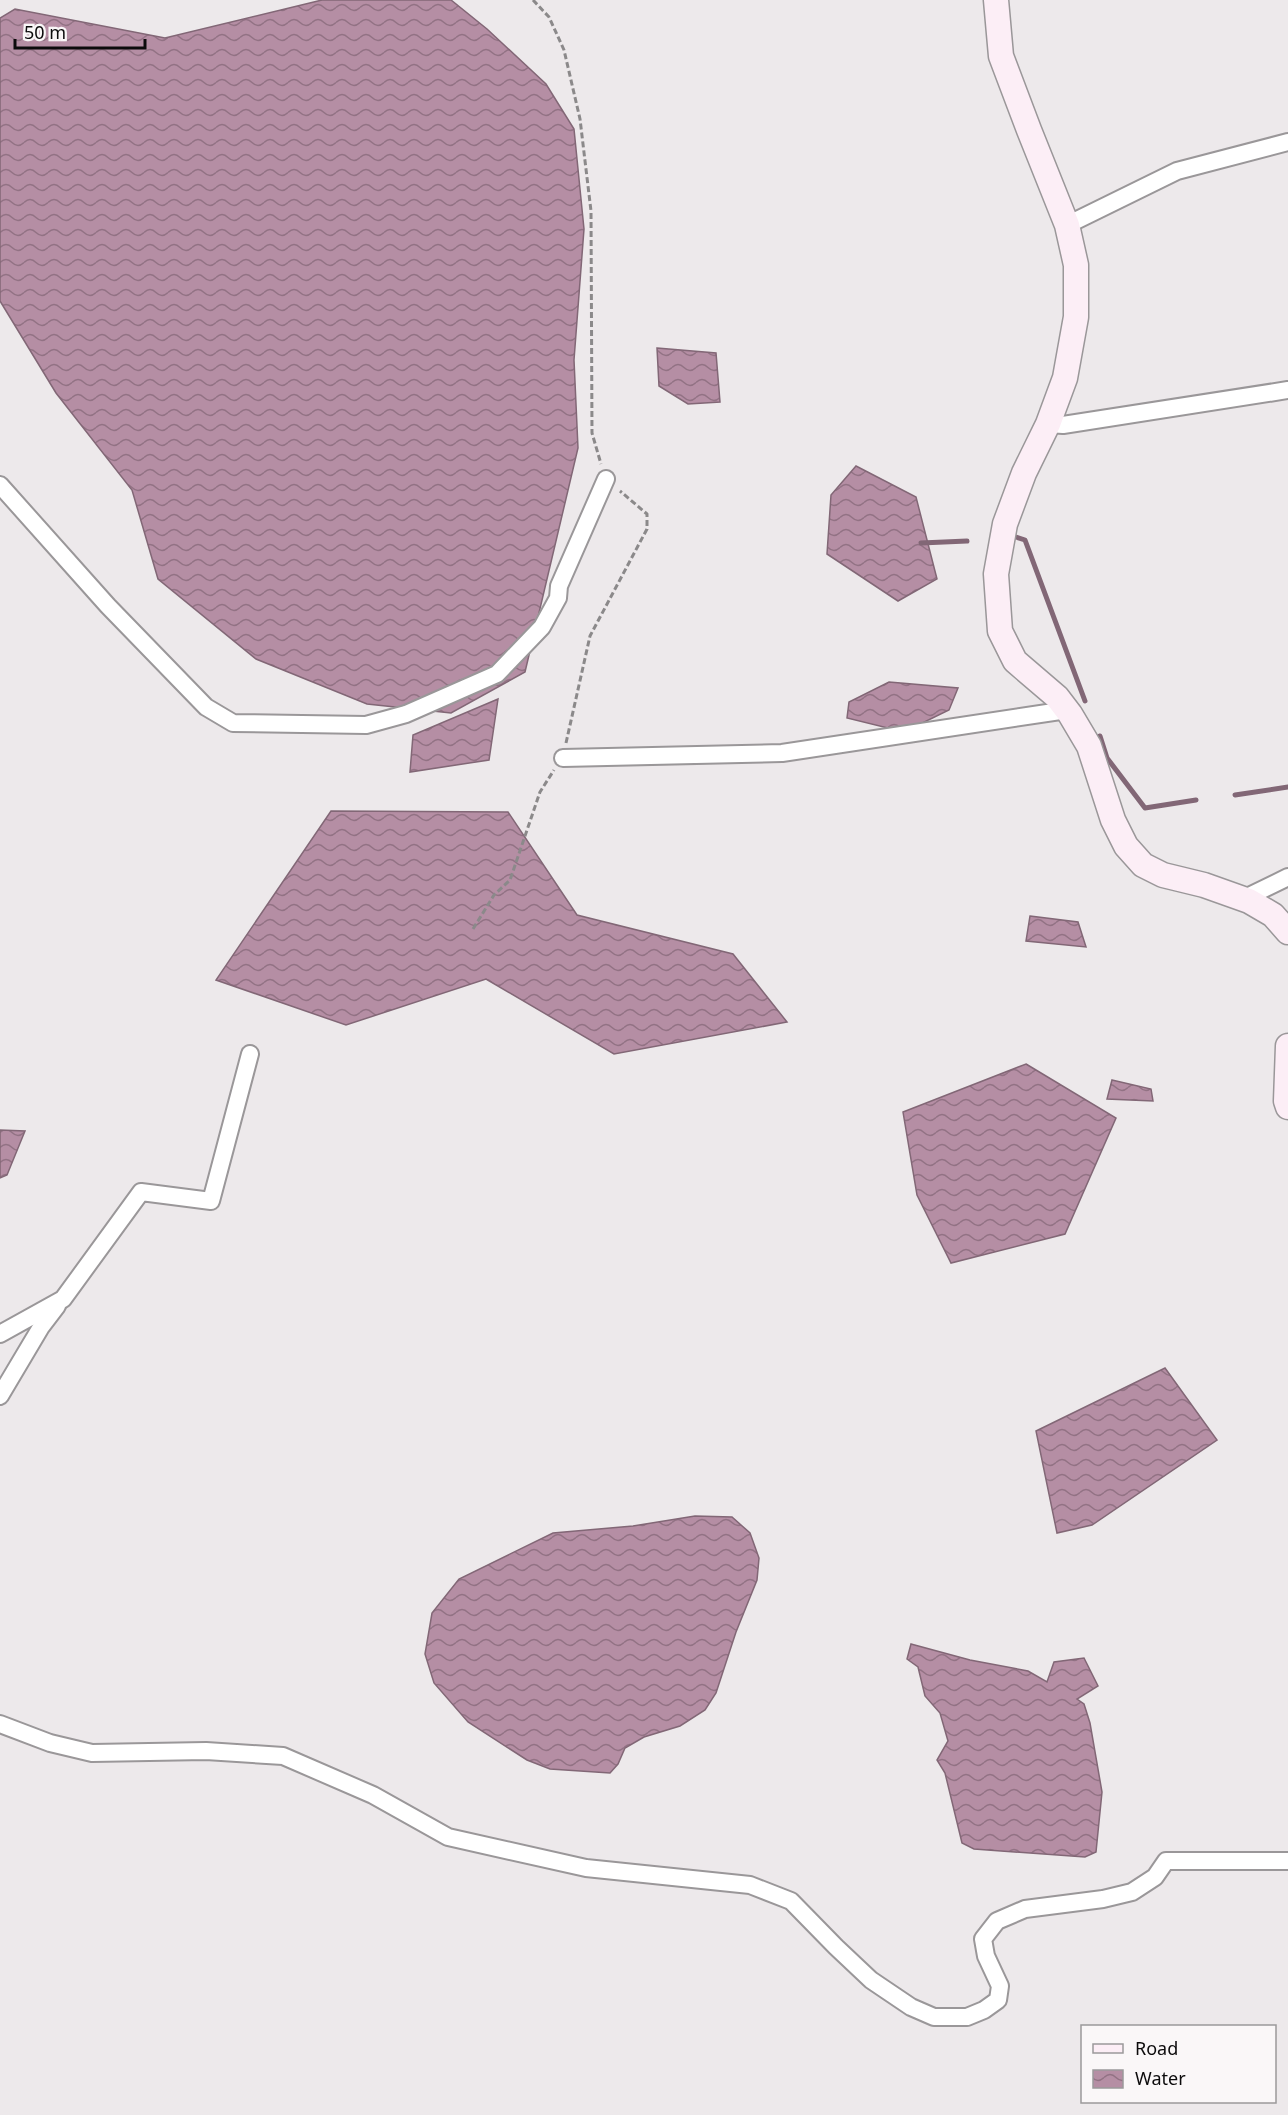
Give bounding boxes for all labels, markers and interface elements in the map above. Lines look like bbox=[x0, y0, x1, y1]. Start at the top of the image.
scale bar bbox=[15, 12, 146, 50]
text: 50 m bbox=[24, 20, 66, 44]
legend bbox=[1081, 2025, 1276, 2103]
text: Road bbox=[1135, 2036, 1178, 2060]
text: Water bbox=[1135, 2066, 1186, 2090]

